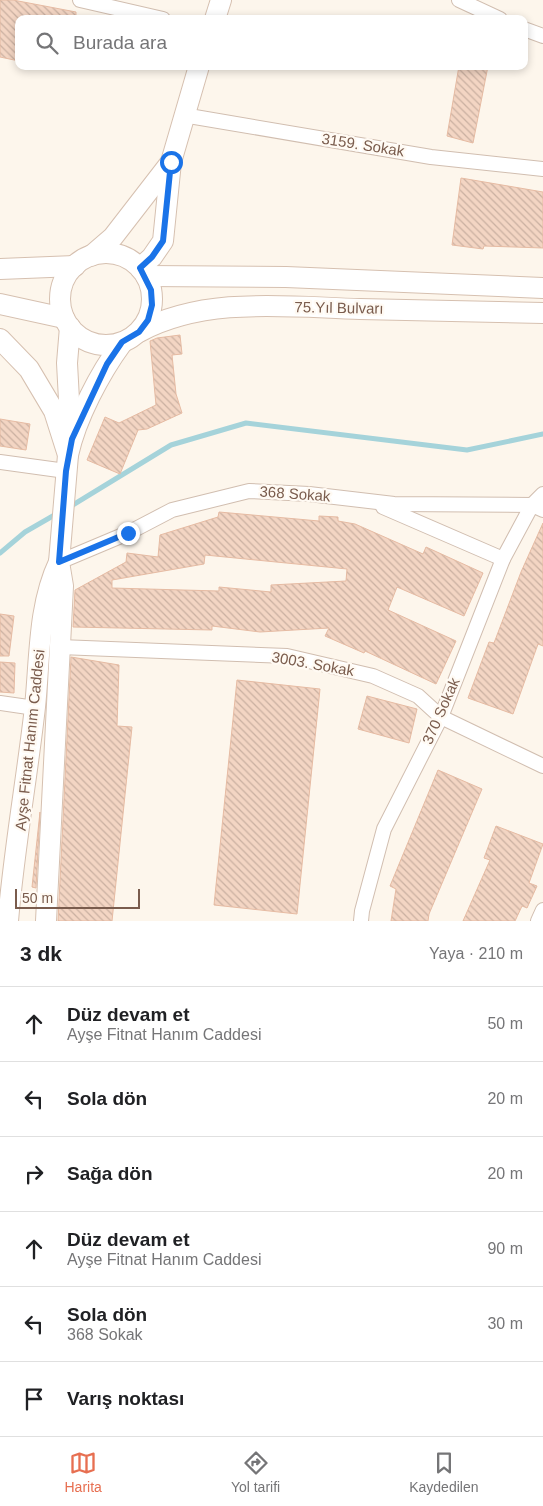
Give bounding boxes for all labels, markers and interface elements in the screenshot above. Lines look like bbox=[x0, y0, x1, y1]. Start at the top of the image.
search box bbox=[15, 15, 528, 70]
icon: search bbox=[33, 29, 61, 57]
text: Burada ara bbox=[73, 32, 167, 53]
street label: 3159. Sokak bbox=[321, 130, 406, 160]
route start bbox=[160, 151, 183, 174]
street label: 75.Yıl Bulvarı bbox=[294, 298, 384, 317]
street label: 368 Sokak bbox=[259, 483, 331, 504]
route end bbox=[117, 522, 140, 545]
street label: Ayşe Fitnat Hanım Caddesi bbox=[12, 648, 47, 831]
street label: 3003. Sokak bbox=[271, 648, 356, 679]
street label: 370 Sokak bbox=[418, 675, 463, 747]
scale bar bbox=[15, 886, 140, 909]
text: 50 m bbox=[22, 890, 53, 906]
text: 3 dk bbox=[20, 942, 62, 965]
text: Yaya · 210 m bbox=[429, 945, 523, 962]
text: Düz devam et bbox=[67, 1004, 189, 1025]
icon: ahead bbox=[20, 1010, 48, 1038]
text: 50 m bbox=[487, 1015, 523, 1032]
text: Ayşe Fitnat Hanım Caddesi bbox=[67, 1026, 261, 1043]
icon: left bbox=[20, 1085, 48, 1113]
text: Sola dön bbox=[67, 1088, 147, 1109]
text: 20 m bbox=[487, 1090, 523, 1107]
icon: right bbox=[20, 1160, 48, 1188]
text: Sağa dön bbox=[67, 1163, 153, 1184]
text: 20 m bbox=[487, 1165, 523, 1182]
text: Düz devam et bbox=[67, 1229, 189, 1250]
icon: ahead bbox=[20, 1235, 48, 1263]
text: 90 m bbox=[487, 1240, 523, 1257]
text: Ayşe Fitnat Hanım Caddesi bbox=[67, 1251, 261, 1268]
text: Sola dön bbox=[67, 1304, 147, 1325]
icon: left bbox=[20, 1310, 48, 1338]
text: 30 m bbox=[487, 1315, 523, 1332]
text: 368 Sokak bbox=[67, 1326, 143, 1343]
icon: arrive bbox=[20, 1385, 48, 1413]
text: Varış noktası bbox=[67, 1388, 184, 1409]
tab: Harita bbox=[65, 1449, 102, 1495]
tab: Yol tarifi bbox=[231, 1449, 280, 1495]
tab: Kaydedilen bbox=[409, 1449, 478, 1495]

